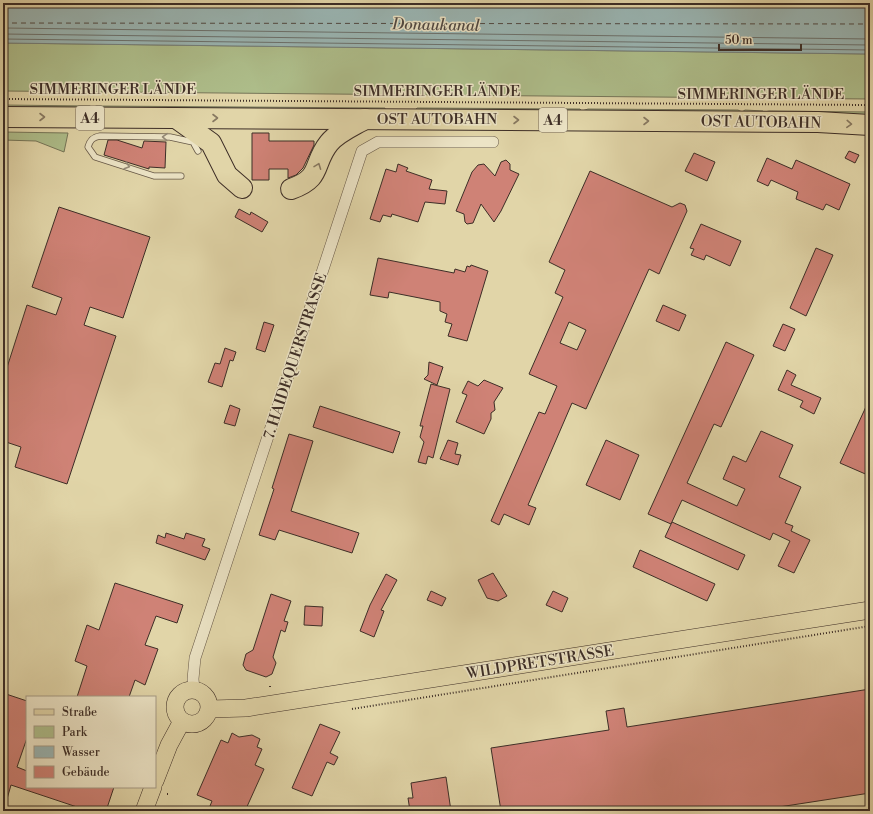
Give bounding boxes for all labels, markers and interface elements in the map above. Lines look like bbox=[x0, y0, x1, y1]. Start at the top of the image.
water label: Donaukanal bbox=[391, 14, 481, 36]
scale bar bbox=[719, 26, 801, 52]
text: 50 m bbox=[725, 33, 753, 48]
street label: SIMMERINGER LÄNDE bbox=[30, 80, 196, 99]
street label: SIMMERINGER LÄNDE bbox=[354, 82, 520, 101]
street label: SIMMERINGER LÄNDE bbox=[678, 85, 844, 104]
road number: A4 bbox=[76, 106, 104, 130]
road number: A4 bbox=[539, 108, 567, 132]
street label: OST AUTOBAHN bbox=[377, 110, 497, 129]
street label: OST AUTOBAHN bbox=[701, 112, 821, 133]
one-way arrow bbox=[39, 113, 45, 121]
one-way arrow bbox=[212, 114, 218, 122]
one-way arrow bbox=[513, 116, 519, 124]
one-way arrow bbox=[643, 117, 649, 125]
one-way arrow bbox=[846, 119, 852, 128]
one-way arrow bbox=[162, 133, 168, 141]
one-way arrow bbox=[124, 161, 131, 170]
one-way arrow bbox=[313, 163, 321, 170]
street label: 7. HAIDEQUERSTRASSE bbox=[260, 271, 331, 442]
street label: WILDPRETSTRASSE bbox=[464, 641, 615, 684]
legend bbox=[26, 696, 156, 788]
text: Straße bbox=[62, 705, 97, 720]
text: Park bbox=[62, 725, 88, 740]
text: Wasser bbox=[61, 745, 100, 760]
text: Gebäude bbox=[62, 765, 110, 780]

